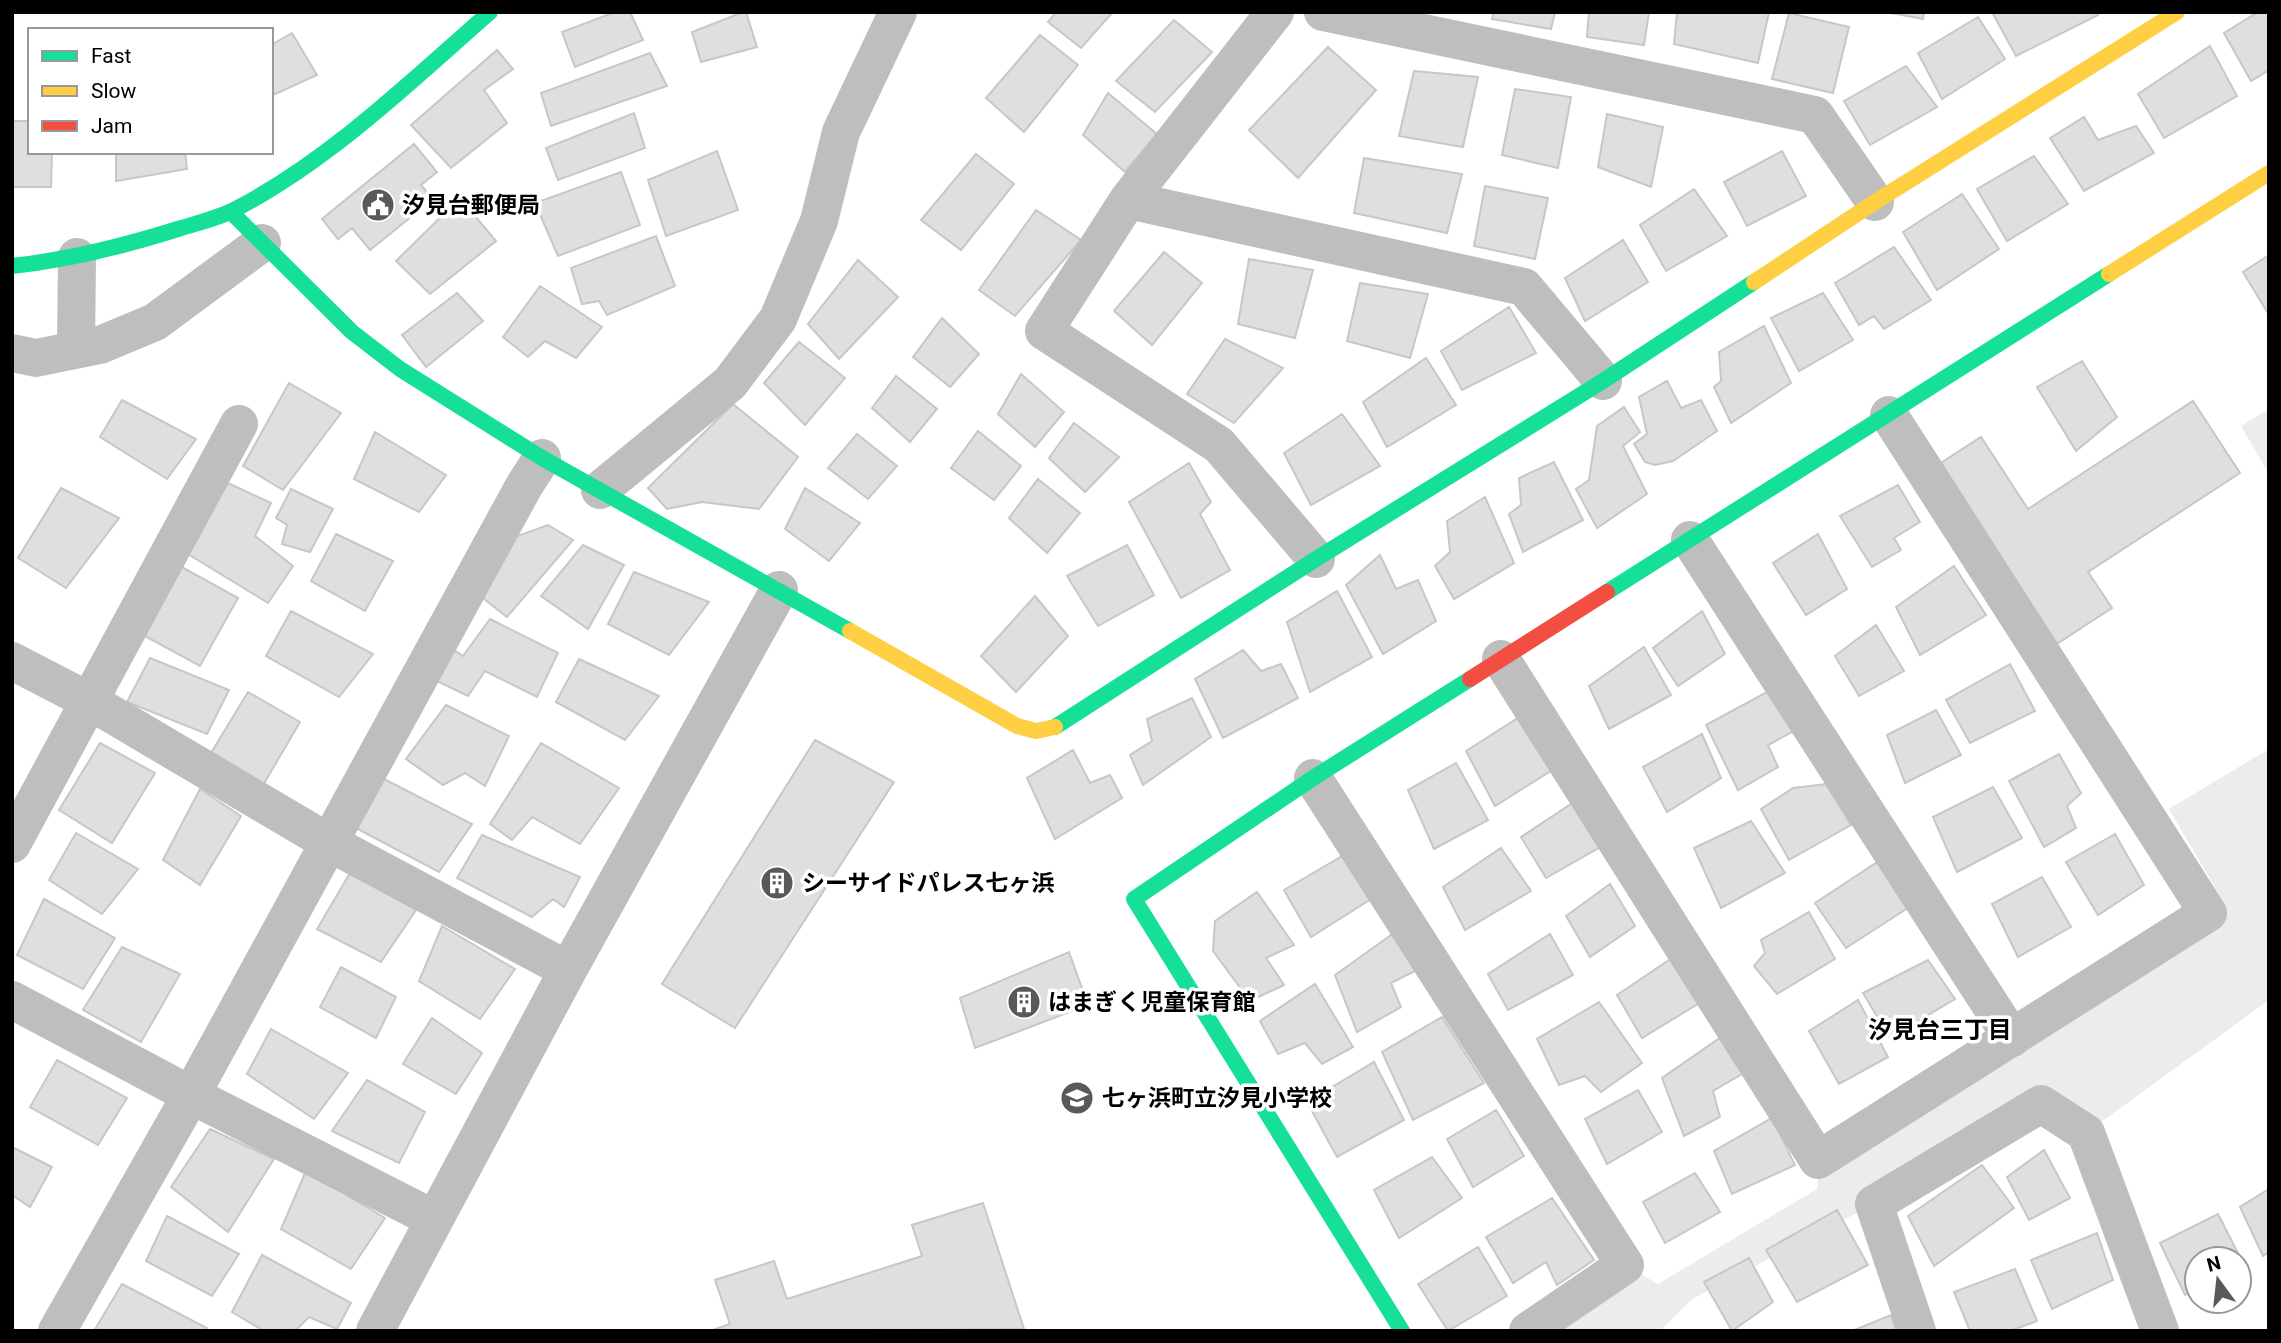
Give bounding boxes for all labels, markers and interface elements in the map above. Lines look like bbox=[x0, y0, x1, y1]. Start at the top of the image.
legend bbox=[28, 28, 273, 154]
text: Fast bbox=[91, 44, 132, 68]
text: Slow bbox=[91, 79, 137, 103]
text: Jam bbox=[91, 114, 132, 138]
public building icon: 汐見台郵便局 bbox=[359, 186, 397, 224]
place label: 汐見台郵便局 bbox=[402, 192, 540, 219]
building icon: シーサイドパレス七ヶ浜 bbox=[758, 864, 796, 902]
place label: シーサイドパレス七ヶ浜 bbox=[802, 870, 1055, 897]
building icon: はまぎく児童保育館 bbox=[1005, 983, 1043, 1021]
place label: はまぎく児童保育館 bbox=[1048, 989, 1255, 1016]
district label: 汐見台三丁目 bbox=[1868, 1016, 2012, 1044]
school or university icon: 七ヶ浜町立汐見小学校 bbox=[1058, 1079, 1096, 1117]
place label: 七ヶ浜町立汐見小学校 bbox=[1102, 1085, 1332, 1112]
north arrow bbox=[2183, 1245, 2253, 1315]
text: N bbox=[2204, 1251, 2223, 1277]

